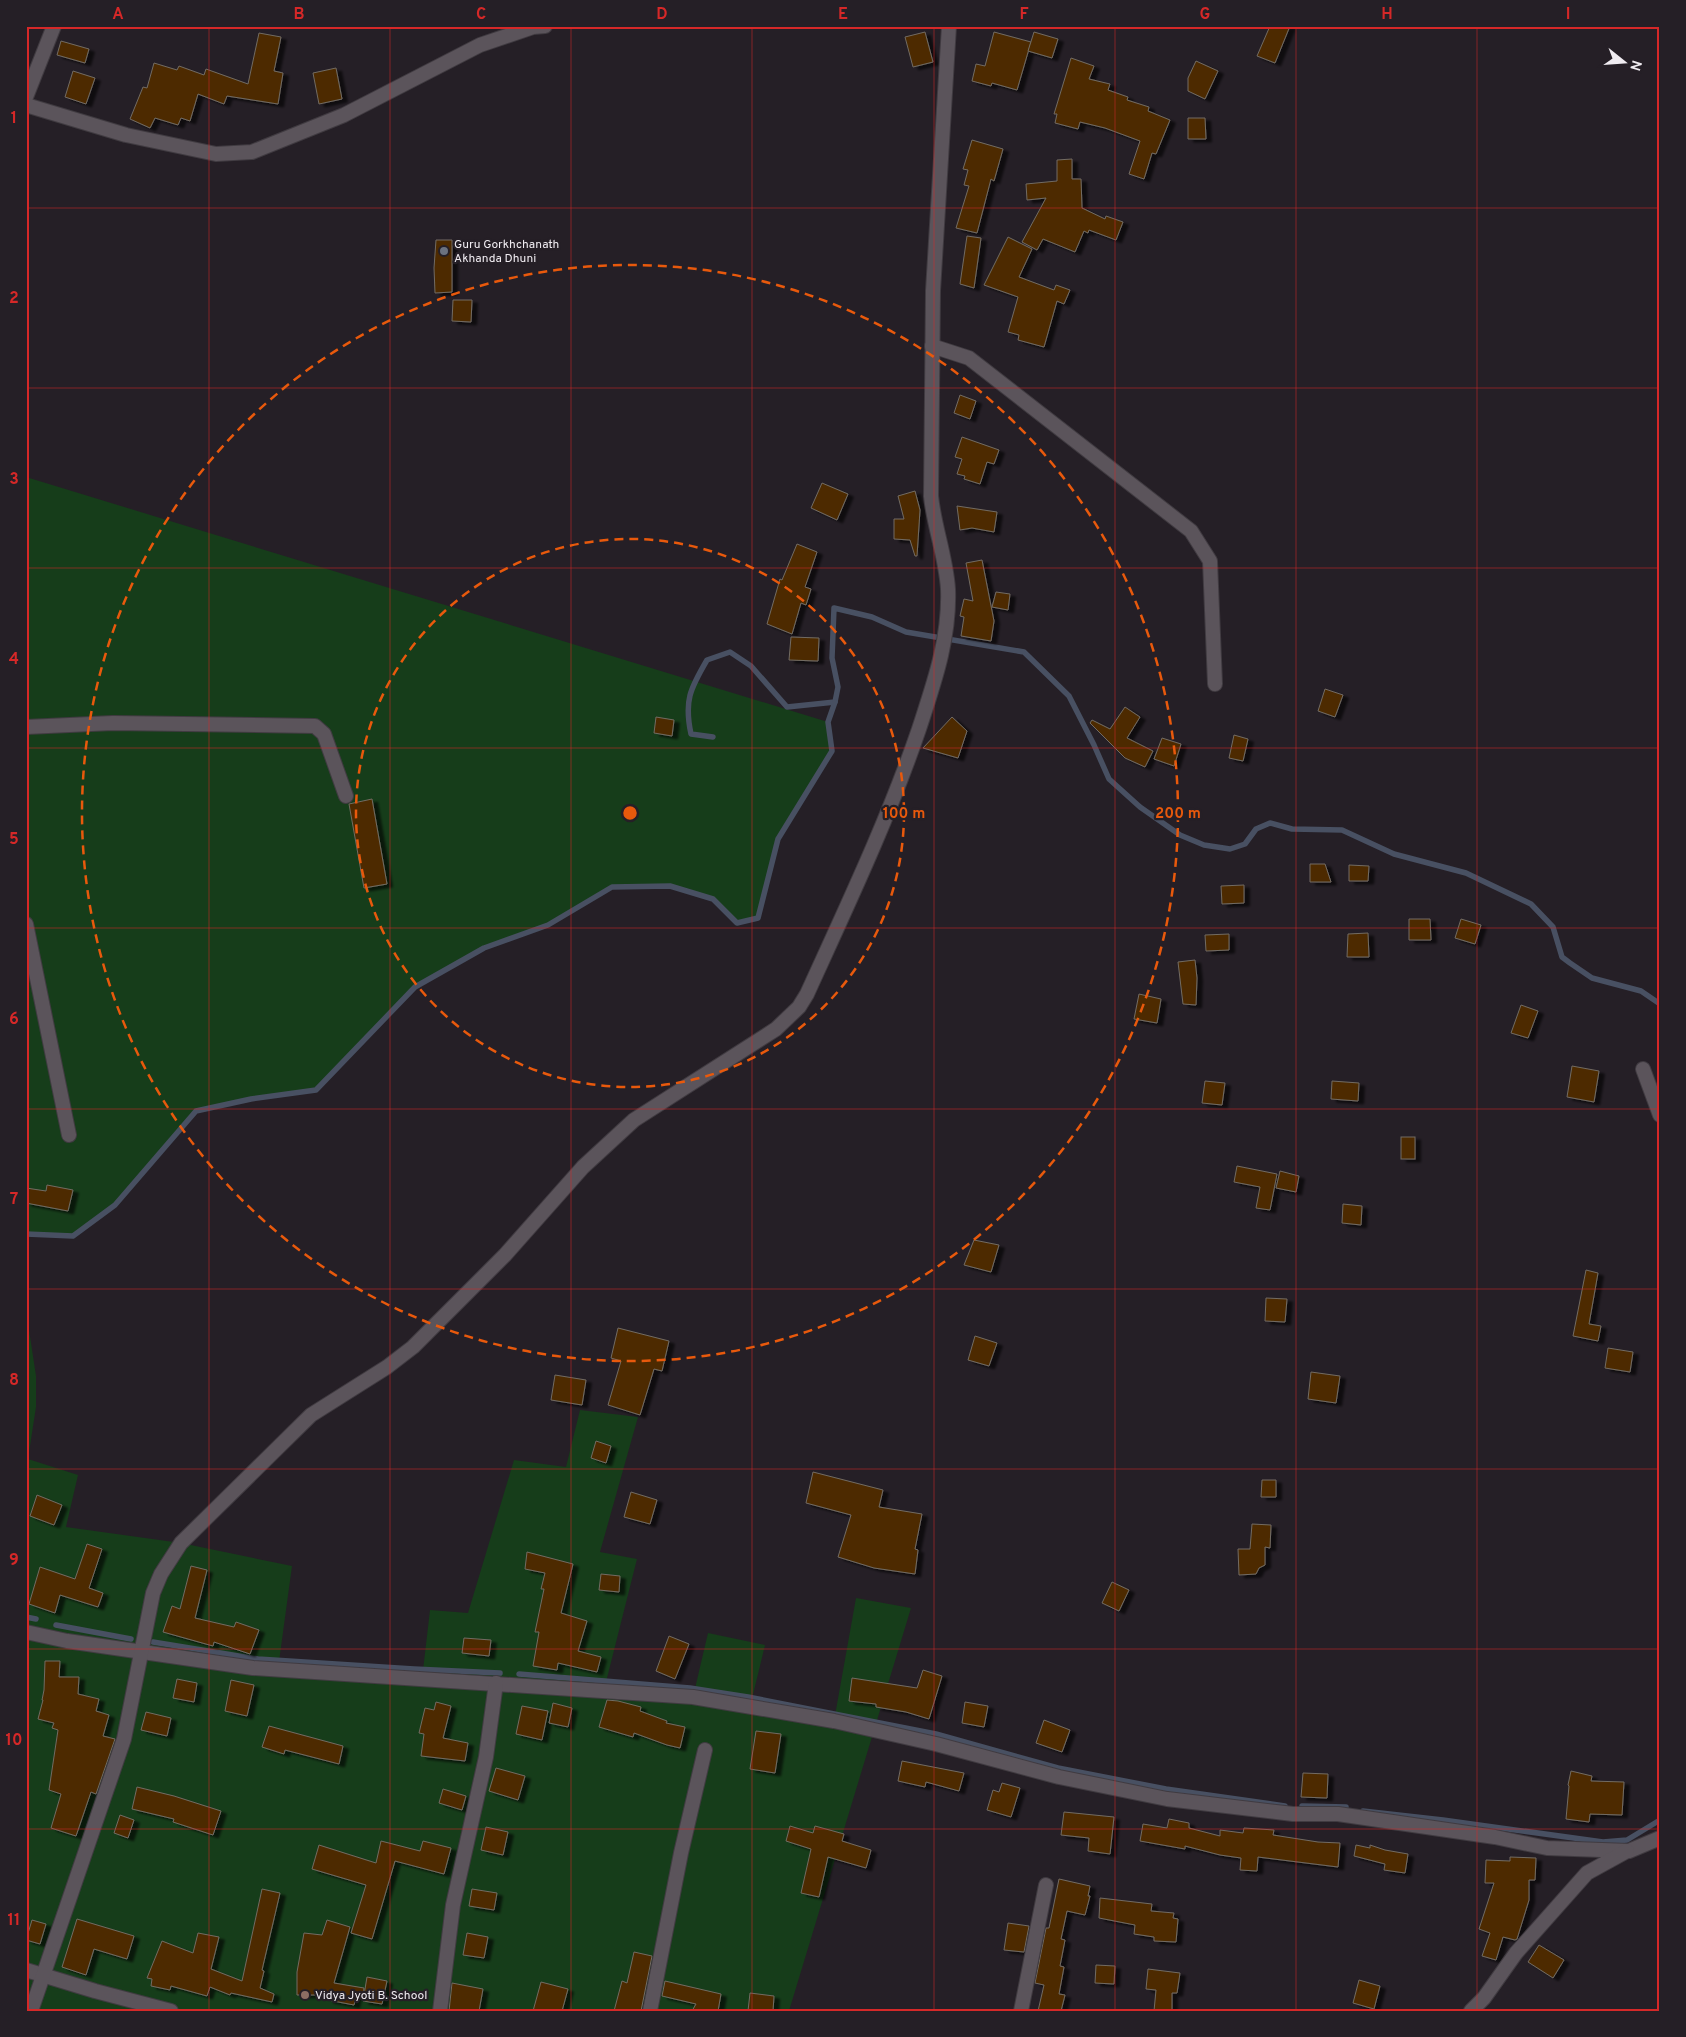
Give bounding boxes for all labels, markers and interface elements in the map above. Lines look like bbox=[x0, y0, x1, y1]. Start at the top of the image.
text: A bbox=[112, 5, 124, 25]
text: B bbox=[293, 5, 305, 25]
text: C bbox=[476, 5, 486, 25]
text: D bbox=[656, 5, 668, 25]
text: E bbox=[838, 5, 848, 25]
text: F bbox=[1019, 5, 1029, 25]
text: G bbox=[1200, 5, 1210, 25]
text: H bbox=[1381, 5, 1393, 25]
text: I bbox=[1566, 5, 1570, 25]
north arrow bbox=[1598, 38, 1648, 88]
text: N bbox=[1625, 58, 1645, 73]
text: 1 bbox=[11, 109, 17, 129]
place label: Guru Gorkhchanath Akhanda Dhuni bbox=[454, 237, 559, 267]
marker: Guru Gorkhchanath Akhanda Dhuni bbox=[438, 245, 450, 257]
text: 2 bbox=[9, 289, 19, 309]
text: 3 bbox=[9, 470, 19, 490]
text: 4 bbox=[9, 650, 19, 670]
centre of rings bbox=[621, 804, 639, 822]
text: 100 m bbox=[883, 805, 925, 824]
text: 200 m bbox=[1155, 805, 1201, 824]
text: 5 bbox=[9, 830, 19, 850]
text: 6 bbox=[9, 1010, 19, 1030]
text: 7 bbox=[10, 1190, 18, 1210]
text: 8 bbox=[9, 1371, 19, 1391]
text: 9 bbox=[9, 1551, 19, 1571]
text: 10 bbox=[6, 1731, 22, 1751]
text: 11 bbox=[8, 1911, 20, 1931]
place label: Vidya Jyoti B. School bbox=[315, 1988, 427, 2004]
marker: Vidya Jyoti B. School bbox=[299, 1989, 311, 2001]

